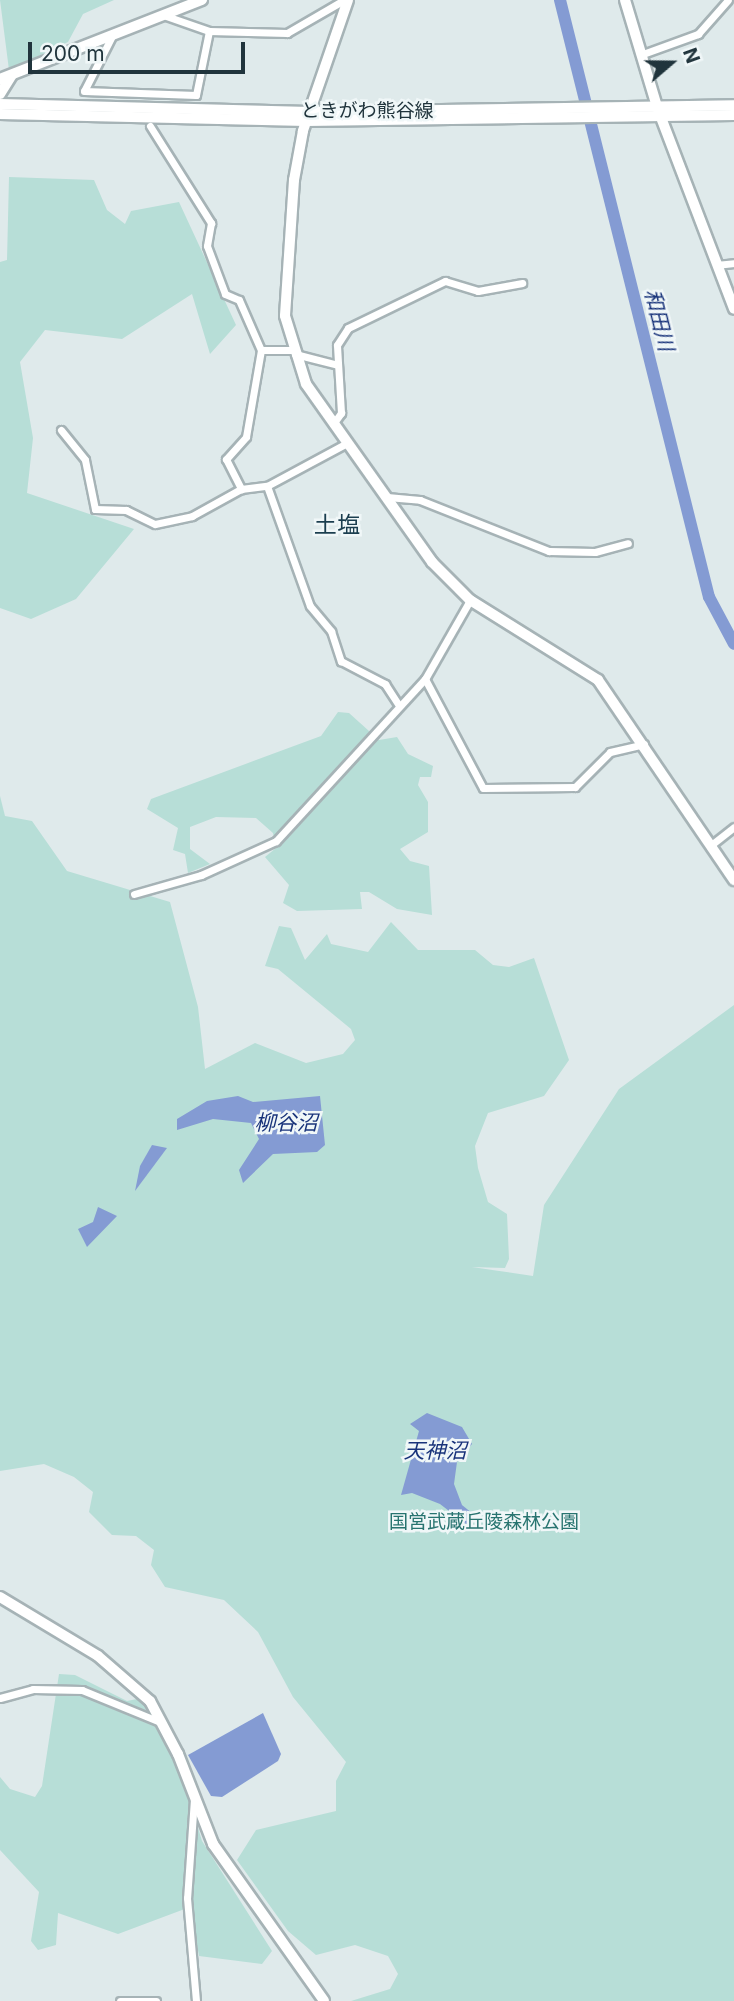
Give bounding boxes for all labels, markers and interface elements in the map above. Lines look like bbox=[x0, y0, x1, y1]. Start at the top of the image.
scale bar bbox=[32, 28, 248, 72]
north arrow bbox=[636, 28, 706, 98]
text: 200 m bbox=[41, 41, 105, 66]
text: N bbox=[678, 45, 704, 66]
street label: ときがわ熊谷線 bbox=[301, 100, 433, 122]
water label: 和田川 bbox=[639, 286, 679, 354]
district label: 土塩 bbox=[314, 511, 360, 539]
water label: 柳谷沼 bbox=[255, 1110, 317, 1136]
water label: 天神沼 bbox=[404, 1438, 466, 1464]
park label: 国営武蔵丘陵森林公園 bbox=[389, 1511, 579, 1533]

